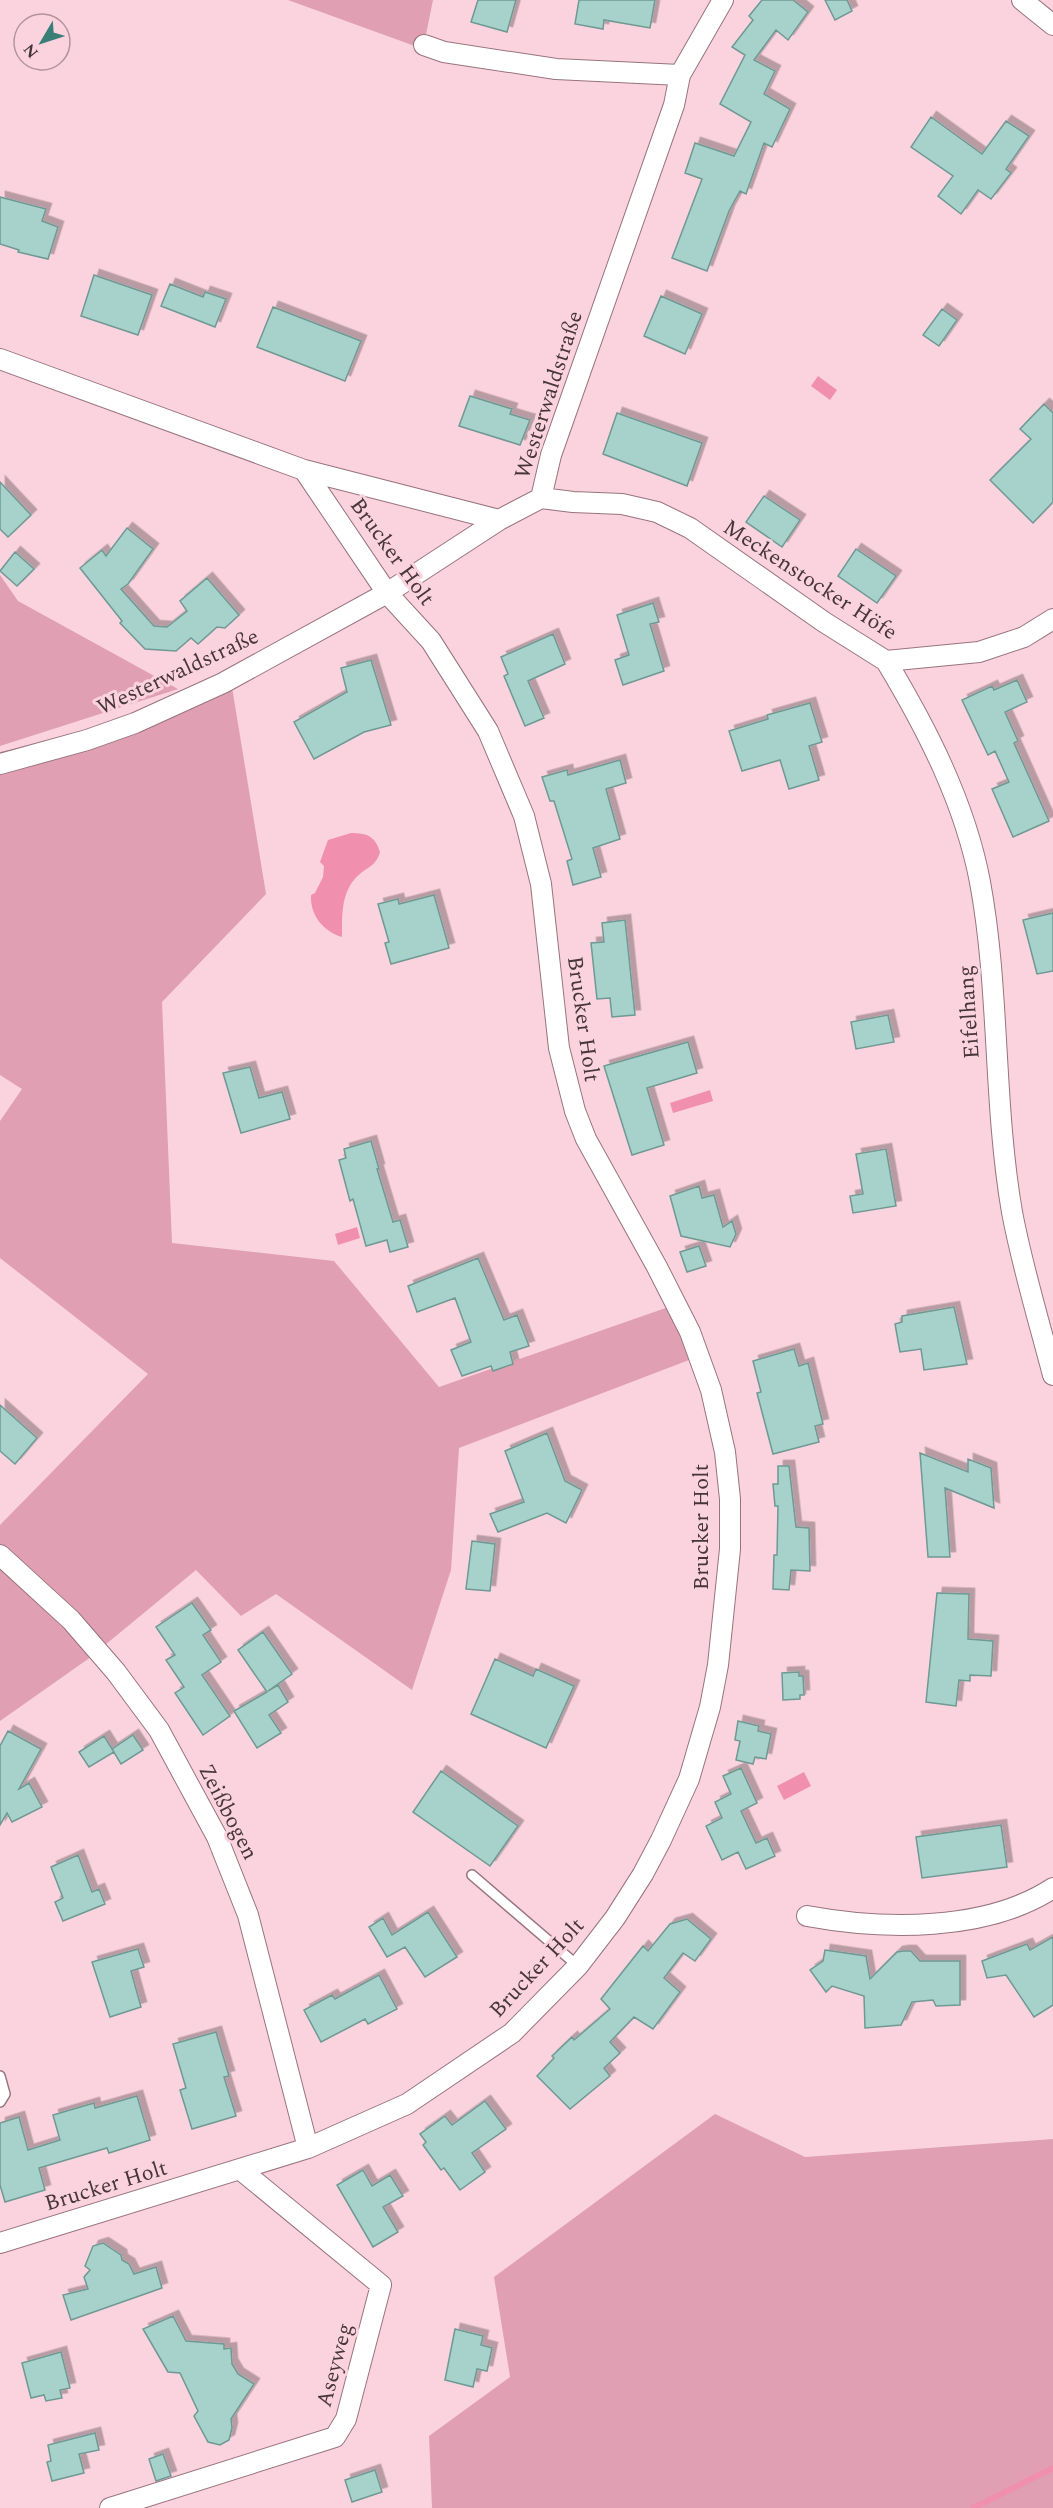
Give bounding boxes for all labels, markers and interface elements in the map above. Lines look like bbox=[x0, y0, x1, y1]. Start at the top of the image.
north arrow bbox=[12, 12, 72, 72]
text: N bbox=[18, 38, 45, 63]
street label: Westerwaldstraße bbox=[506, 307, 592, 483]
street label: Brucker Holt bbox=[341, 491, 443, 613]
street label: Meckenstocker Höfe bbox=[716, 511, 904, 649]
street label: Westerwaldstraße bbox=[92, 620, 264, 724]
street label: Brucker Holt bbox=[558, 954, 608, 1084]
street label: Eifelhang bbox=[949, 964, 989, 1060]
street label: Brucker Holt bbox=[685, 1463, 718, 1590]
street label: Zeißbogen bbox=[190, 1758, 266, 1866]
street label: Brucker Holt bbox=[482, 1910, 592, 2026]
street label: Brucker Holt bbox=[41, 2152, 172, 2220]
street label: Aseyweg bbox=[308, 2319, 362, 2411]

